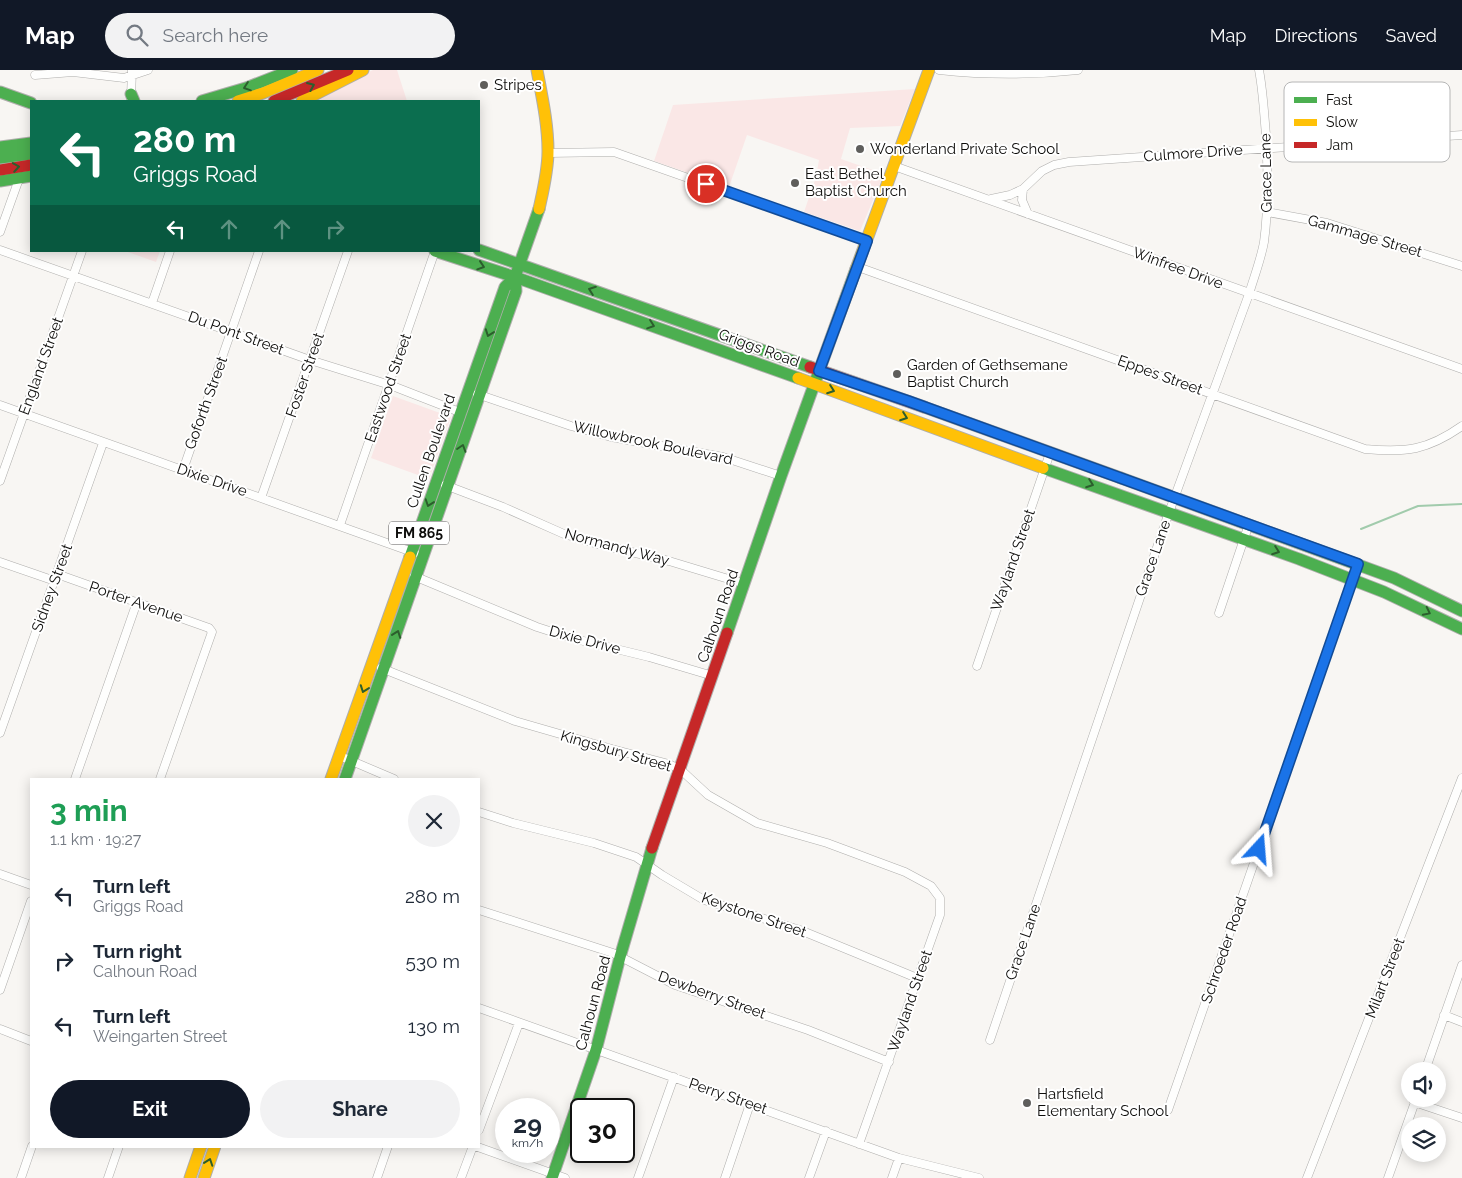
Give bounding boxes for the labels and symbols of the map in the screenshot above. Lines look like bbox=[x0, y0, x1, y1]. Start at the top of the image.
place label: Stripes bbox=[494, 76, 542, 94]
marker: Stripes bbox=[478, 79, 490, 91]
one-way arrow bbox=[244, 81, 252, 91]
one-way arrow bbox=[306, 81, 315, 92]
legend bbox=[1284, 82, 1450, 162]
text: Fast bbox=[1326, 92, 1353, 108]
text: Slow bbox=[1326, 114, 1358, 130]
street label: Grace Lane bbox=[1256, 133, 1276, 213]
text: Jam bbox=[1326, 137, 1353, 153]
place label: Wonderland Private School bbox=[870, 140, 1060, 158]
street label: Culmore Drive bbox=[1143, 141, 1243, 165]
marker: Wonderland Private School bbox=[854, 143, 866, 155]
one-way arrow bbox=[12, 162, 20, 173]
pin bbox=[685, 163, 727, 205]
place label: East Bethel Baptist Church bbox=[805, 165, 907, 200]
marker: East Bethel Baptist Church bbox=[789, 177, 801, 189]
street label: Gammage Street bbox=[1306, 211, 1424, 261]
street label: Winfree Drive bbox=[1130, 243, 1226, 293]
one-way arrow bbox=[477, 261, 485, 271]
one-way arrow bbox=[588, 286, 597, 296]
street label: Du Pont Street bbox=[186, 307, 286, 359]
street label: England Street bbox=[15, 315, 67, 417]
one-way arrow bbox=[647, 319, 655, 329]
street label: Griggs Road bbox=[716, 325, 802, 371]
one-way arrow bbox=[485, 328, 495, 337]
street label: Foster Street bbox=[282, 330, 328, 420]
street label: Eastwood Street bbox=[361, 331, 415, 445]
street label: Eppes Street bbox=[1115, 351, 1205, 399]
street label: Goforth Street bbox=[181, 354, 231, 452]
place label: Garden of Gethsemane Baptist Church bbox=[907, 356, 1068, 391]
marker: Garden of Gethsemane Baptist Church bbox=[891, 368, 903, 380]
one-way arrow bbox=[827, 384, 835, 394]
street label: Cullen Boulevard bbox=[403, 392, 459, 510]
one-way arrow bbox=[899, 411, 908, 421]
street label: Willowbrook Boulevard bbox=[572, 417, 734, 469]
one-way arrow bbox=[456, 444, 466, 452]
street label: Dixie Drive bbox=[174, 460, 250, 500]
one-way arrow bbox=[1086, 479, 1094, 489]
one-way arrow bbox=[425, 498, 435, 507]
street label: Wayland Street bbox=[987, 507, 1039, 613]
street label: Grace Lane bbox=[1132, 517, 1174, 598]
road number: FM 865 bbox=[389, 522, 449, 544]
street label: Normandy Way bbox=[563, 524, 671, 570]
street label: Sidney Street bbox=[28, 542, 76, 634]
one-way arrow bbox=[1272, 545, 1280, 555]
street label: Calhoun Road bbox=[694, 567, 742, 665]
street label: Porter Avenue bbox=[87, 578, 185, 627]
one-way arrow bbox=[1422, 606, 1431, 616]
street label: Dixie Drive bbox=[547, 622, 623, 658]
one-way arrow bbox=[391, 630, 401, 639]
one-way arrow bbox=[360, 684, 370, 693]
street label: Kingsbury Street bbox=[558, 727, 674, 775]
position arrow bbox=[1232, 822, 1284, 874]
street label: Keystone Street bbox=[699, 889, 809, 941]
street label: Schroeder Road bbox=[1197, 894, 1251, 1006]
street label: Grace Lane bbox=[1002, 901, 1044, 982]
street label: Milart Street bbox=[1361, 935, 1409, 1021]
street label: Wayland Street bbox=[884, 948, 936, 1054]
street label: Calhoun Road bbox=[572, 953, 614, 1053]
street label: Dewberry Street bbox=[656, 967, 768, 1023]
street label: Perry Street bbox=[686, 1074, 770, 1118]
place label: Hartsfield Elementary School bbox=[1037, 1085, 1169, 1120]
marker: Hartsfield Elementary School bbox=[1021, 1097, 1033, 1109]
speed limit sign: 30 bbox=[570, 1098, 635, 1163]
one-way arrow bbox=[203, 1158, 213, 1167]

